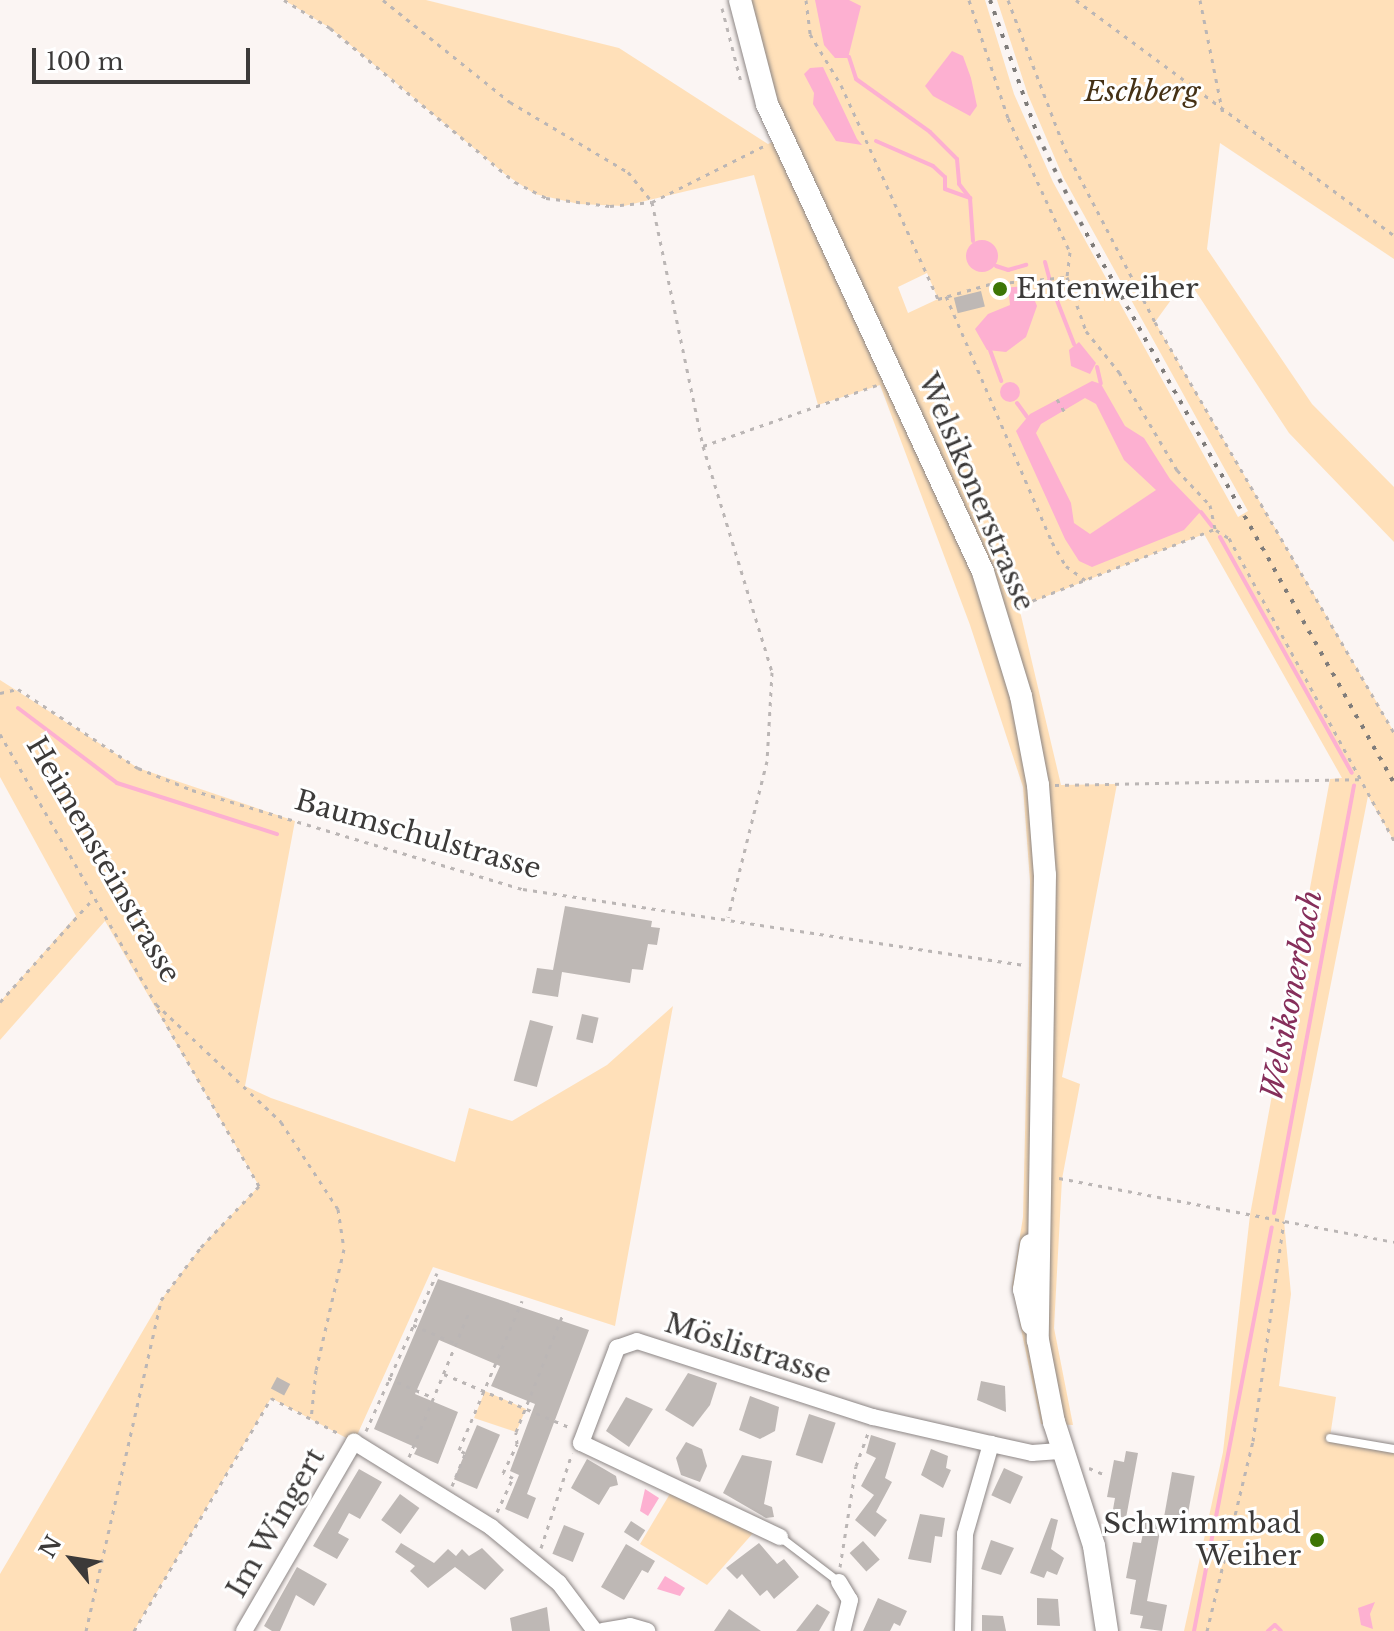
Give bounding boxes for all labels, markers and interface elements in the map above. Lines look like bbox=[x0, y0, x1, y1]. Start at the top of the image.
scale bar bbox=[36, 32, 254, 82]
text: 100 m bbox=[46, 47, 124, 76]
park label: Eschberg bbox=[1084, 75, 1200, 109]
place label: Entenweiher bbox=[1016, 272, 1199, 306]
marker: Entenweiher bbox=[991, 280, 1009, 298]
street label: Welsikonerstrasse bbox=[911, 368, 1041, 616]
street label: Heimensteinstrasse bbox=[19, 731, 187, 989]
street label: Baumschulstrasse bbox=[291, 784, 545, 886]
water label: Welsikonerbach bbox=[1254, 887, 1330, 1103]
street label: Möslistrasse bbox=[661, 1306, 835, 1392]
street label: Im Wingert bbox=[219, 1442, 333, 1604]
place label: Schwimmbad Weiher bbox=[1103, 1507, 1301, 1573]
north arrow bbox=[32, 1519, 112, 1599]
text: N bbox=[34, 1531, 68, 1562]
marker: Schwimmbad Weiher bbox=[1308, 1531, 1326, 1549]

